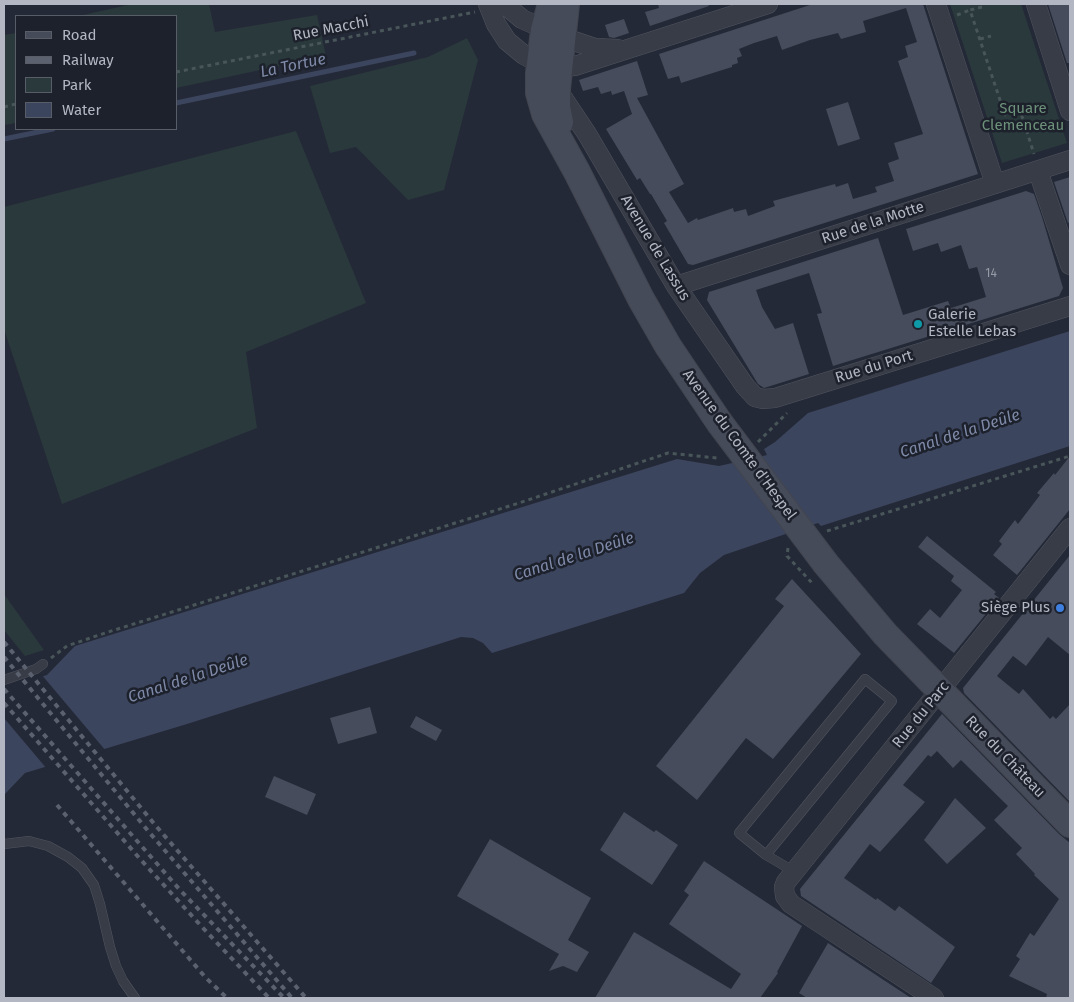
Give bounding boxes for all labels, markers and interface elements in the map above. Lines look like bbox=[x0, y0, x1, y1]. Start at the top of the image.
street label: Rue Macchi bbox=[292, 13, 370, 45]
legend bbox=[15, 15, 178, 130]
text: Road bbox=[62, 26, 97, 44]
water label: La Tortue bbox=[258, 50, 328, 82]
text: Railway bbox=[62, 51, 114, 69]
text: Park bbox=[62, 76, 92, 94]
park label: Square Clemenceau bbox=[982, 100, 1064, 135]
text: Water bbox=[62, 101, 101, 119]
street label: Avenue de Lassus bbox=[616, 192, 694, 304]
street label: Rue de la Motte bbox=[819, 198, 927, 248]
house number: 14 bbox=[985, 267, 997, 281]
place label: Galerie Estelle Lebas bbox=[928, 306, 1016, 341]
marker: Galerie Estelle Lebas bbox=[912, 318, 924, 330]
street label: Rue du Port bbox=[833, 347, 915, 387]
street label: Avenue du Comte d'Hespel bbox=[678, 366, 800, 524]
water label: Canal de la Deûle bbox=[898, 406, 1022, 462]
water label: Canal de la Deûle bbox=[512, 529, 636, 585]
place label: Siège Plus bbox=[981, 599, 1050, 617]
marker: Siège Plus bbox=[1054, 602, 1066, 614]
water label: Canal de la Deûle bbox=[126, 651, 250, 707]
street label: Rue du Parc bbox=[889, 678, 953, 752]
street label: Rue du Château bbox=[961, 712, 1049, 802]

